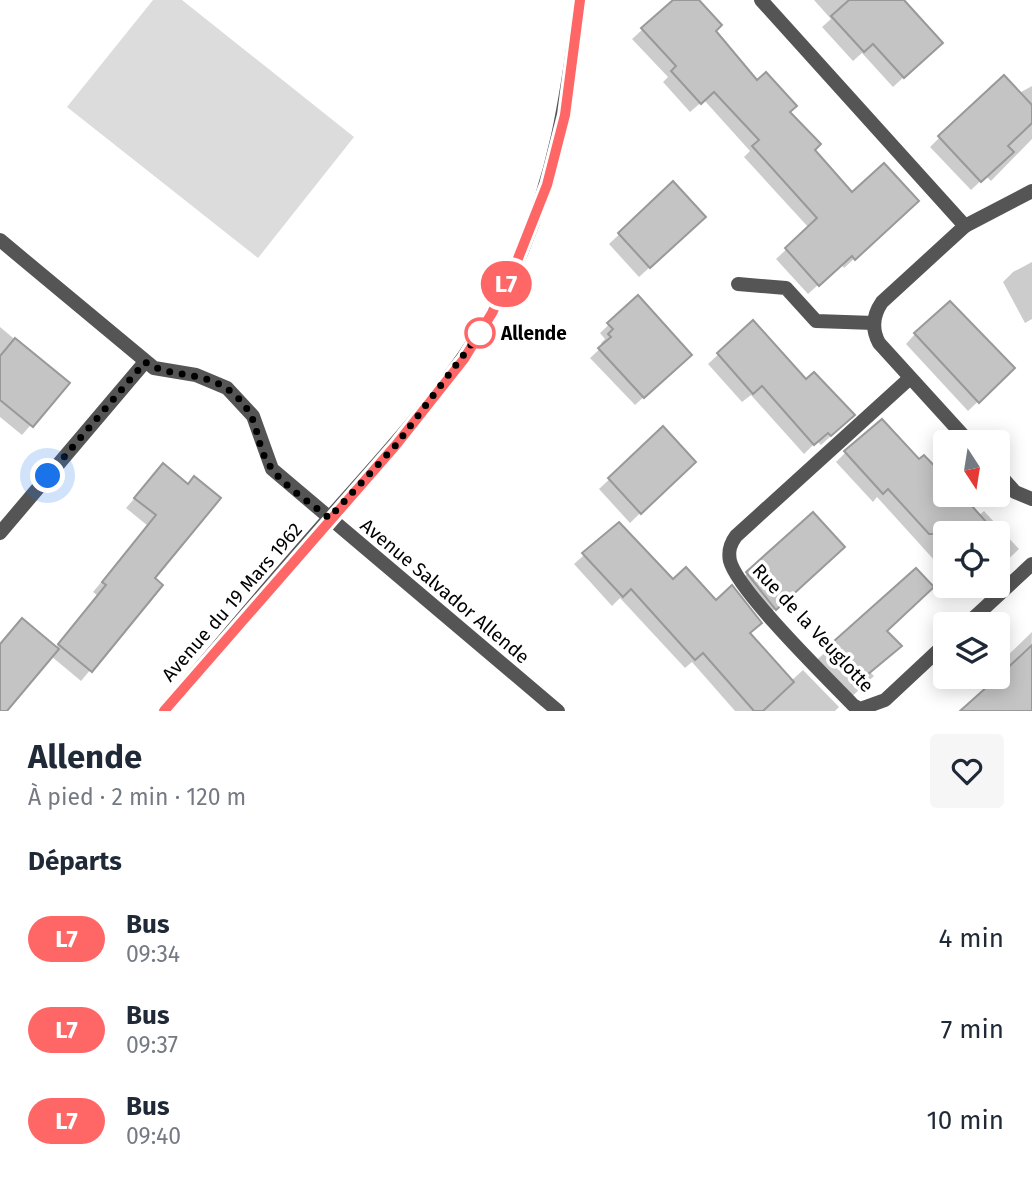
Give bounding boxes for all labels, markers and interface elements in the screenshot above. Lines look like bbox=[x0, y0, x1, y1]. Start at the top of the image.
line badge: L7 bbox=[475, 261, 538, 307]
text: L7 bbox=[495, 270, 517, 298]
marker: Allende bbox=[465, 318, 495, 348]
place label: Allende bbox=[500, 322, 567, 345]
north arrow bbox=[933, 430, 1010, 508]
map controls bbox=[933, 430, 1010, 689]
your location bbox=[30, 458, 65, 493]
street label: Avenue Salvador Allende bbox=[356, 514, 534, 668]
street label: Avenue du 19 Mars 1962 bbox=[157, 518, 307, 686]
button: locate bbox=[933, 521, 1010, 598]
street label: Rue de la Veuglotte bbox=[748, 559, 878, 697]
button: layers bbox=[933, 612, 1010, 689]
button: heart bbox=[930, 734, 1004, 808]
text: Allende bbox=[28, 737, 142, 777]
text: À pied · 2 min · 120 m bbox=[28, 783, 246, 811]
text: Départs bbox=[28, 846, 122, 877]
text: Bus bbox=[126, 909, 169, 940]
text: 4 min bbox=[938, 923, 1004, 954]
text: L7 bbox=[55, 925, 78, 953]
text: 09:34 bbox=[126, 940, 180, 968]
text: Bus bbox=[126, 1000, 169, 1031]
text: 7 min bbox=[941, 1014, 1004, 1045]
text: L7 bbox=[55, 1016, 78, 1044]
text: 09:37 bbox=[126, 1031, 178, 1059]
text: Bus bbox=[126, 1091, 169, 1122]
text: 10 min bbox=[926, 1105, 1004, 1136]
text: L7 bbox=[55, 1107, 78, 1135]
text: 09:40 bbox=[126, 1122, 181, 1150]

